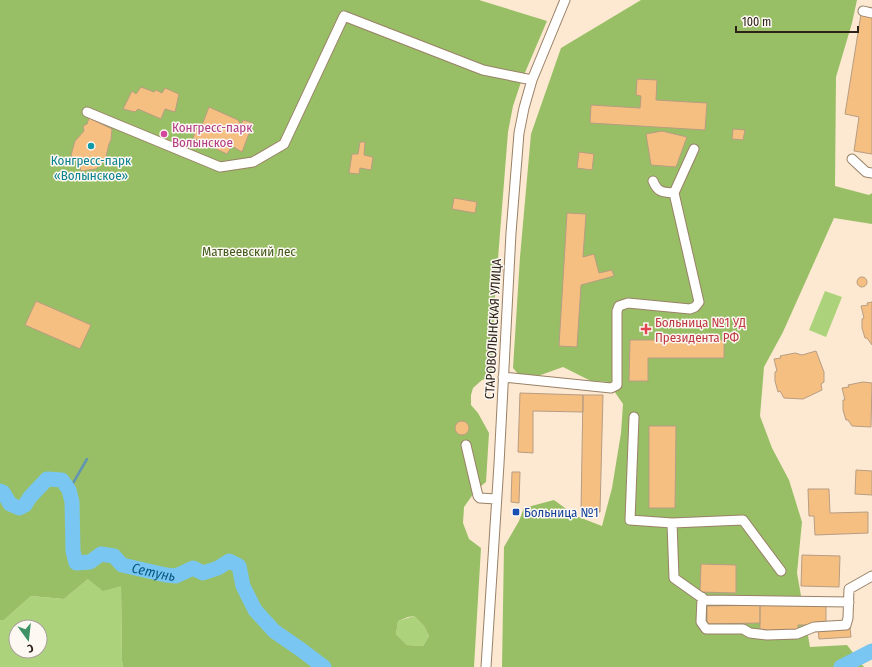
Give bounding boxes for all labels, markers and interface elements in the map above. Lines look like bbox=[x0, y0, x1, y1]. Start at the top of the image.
scale bar bbox=[736, 8, 858, 34]
text: 100 m bbox=[742, 15, 771, 29]
place label: Конгресс-парк Волынское bbox=[172, 120, 252, 150]
marker: Конгресс-парк Волынское bbox=[159, 129, 169, 139]
marker: Конгресс-парк «Волынское» bbox=[86, 141, 96, 151]
place label: Конгресс-парк «Волынское» bbox=[51, 153, 131, 183]
park label: Матвеевский лес bbox=[202, 244, 296, 259]
street label: СТАРОВОЛЫНСКАЯ УЛИЦА bbox=[482, 258, 504, 400]
place label: Больница №1 УД Президента РФ bbox=[655, 315, 746, 345]
marker: Больница №1 УД Президента РФ bbox=[640, 323, 652, 335]
place label: Больница №1 bbox=[524, 505, 599, 520]
marker: Больница №1 bbox=[511, 507, 521, 517]
water label: Сетунь bbox=[130, 559, 176, 584]
north arrow bbox=[8, 619, 48, 659]
text: С bbox=[26, 641, 35, 655]

